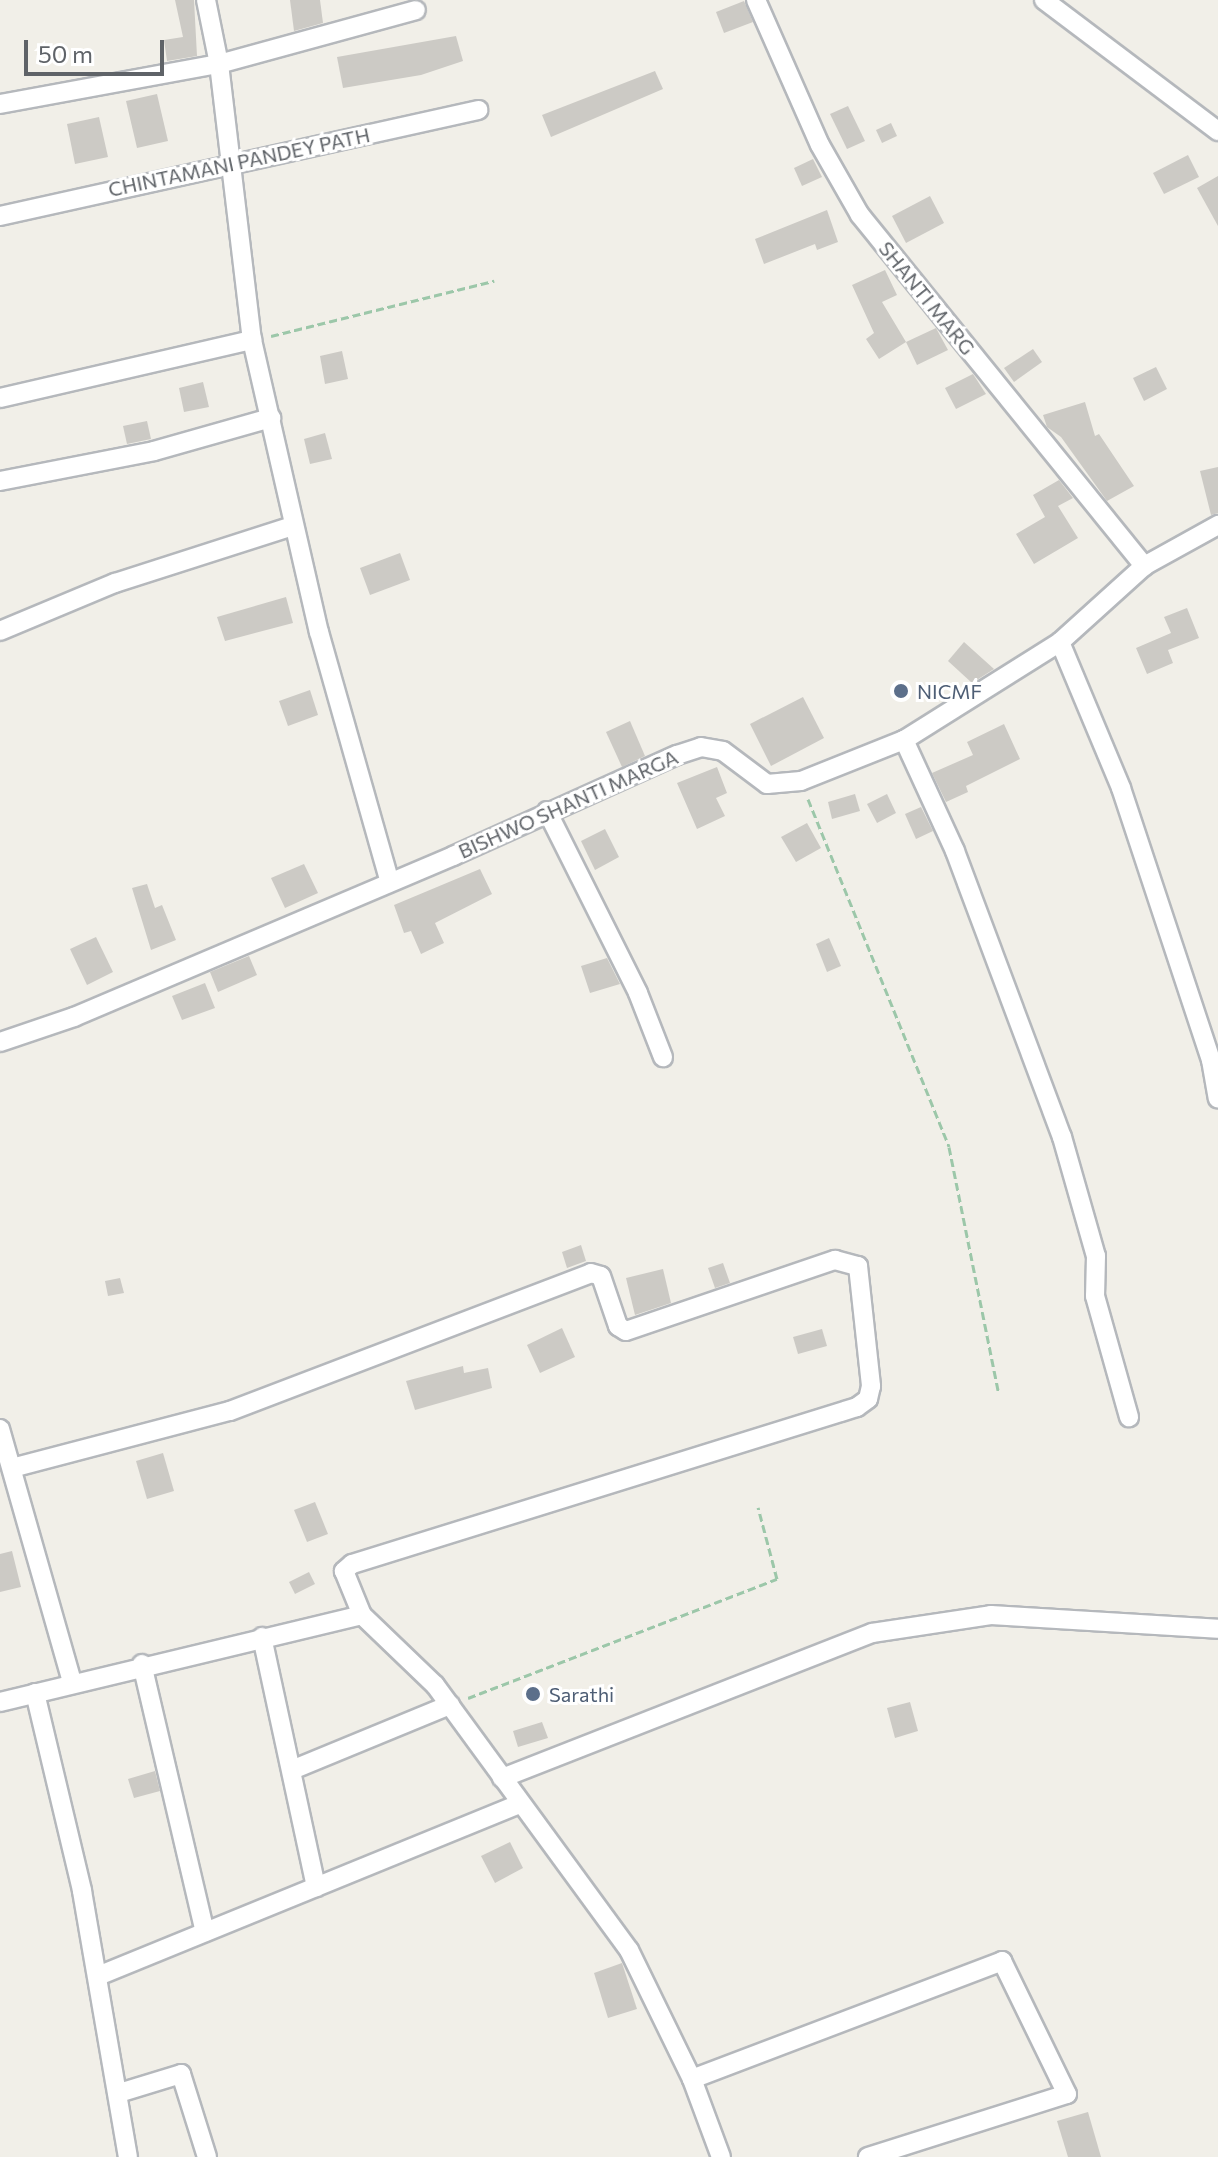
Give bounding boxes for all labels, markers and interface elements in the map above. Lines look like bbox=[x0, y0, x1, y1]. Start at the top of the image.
scale bar bbox=[28, 24, 168, 74]
text: 50 m bbox=[38, 39, 93, 68]
street label: CHINTAMANI PANDEY PATH bbox=[106, 123, 372, 201]
street label: SHANTI MARG bbox=[874, 237, 980, 359]
place label: NICMF bbox=[917, 679, 982, 703]
marker: NICMF bbox=[892, 682, 910, 700]
street label: BISHWO SHANTI MARGA bbox=[455, 745, 681, 863]
place label: Sarathi bbox=[549, 1682, 614, 1706]
marker: Sarathi bbox=[524, 1685, 542, 1703]

